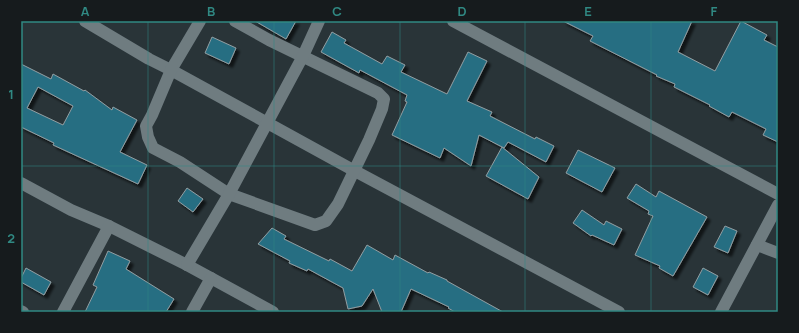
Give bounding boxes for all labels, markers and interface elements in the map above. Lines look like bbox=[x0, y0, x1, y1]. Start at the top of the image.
text: A bbox=[81, 2, 90, 20]
text: B bbox=[207, 2, 215, 20]
text: C bbox=[332, 2, 342, 20]
text: D bbox=[457, 2, 467, 20]
text: E bbox=[584, 2, 592, 20]
text: F bbox=[711, 2, 718, 20]
text: 1 bbox=[8, 85, 14, 103]
text: 2 bbox=[7, 229, 15, 247]

